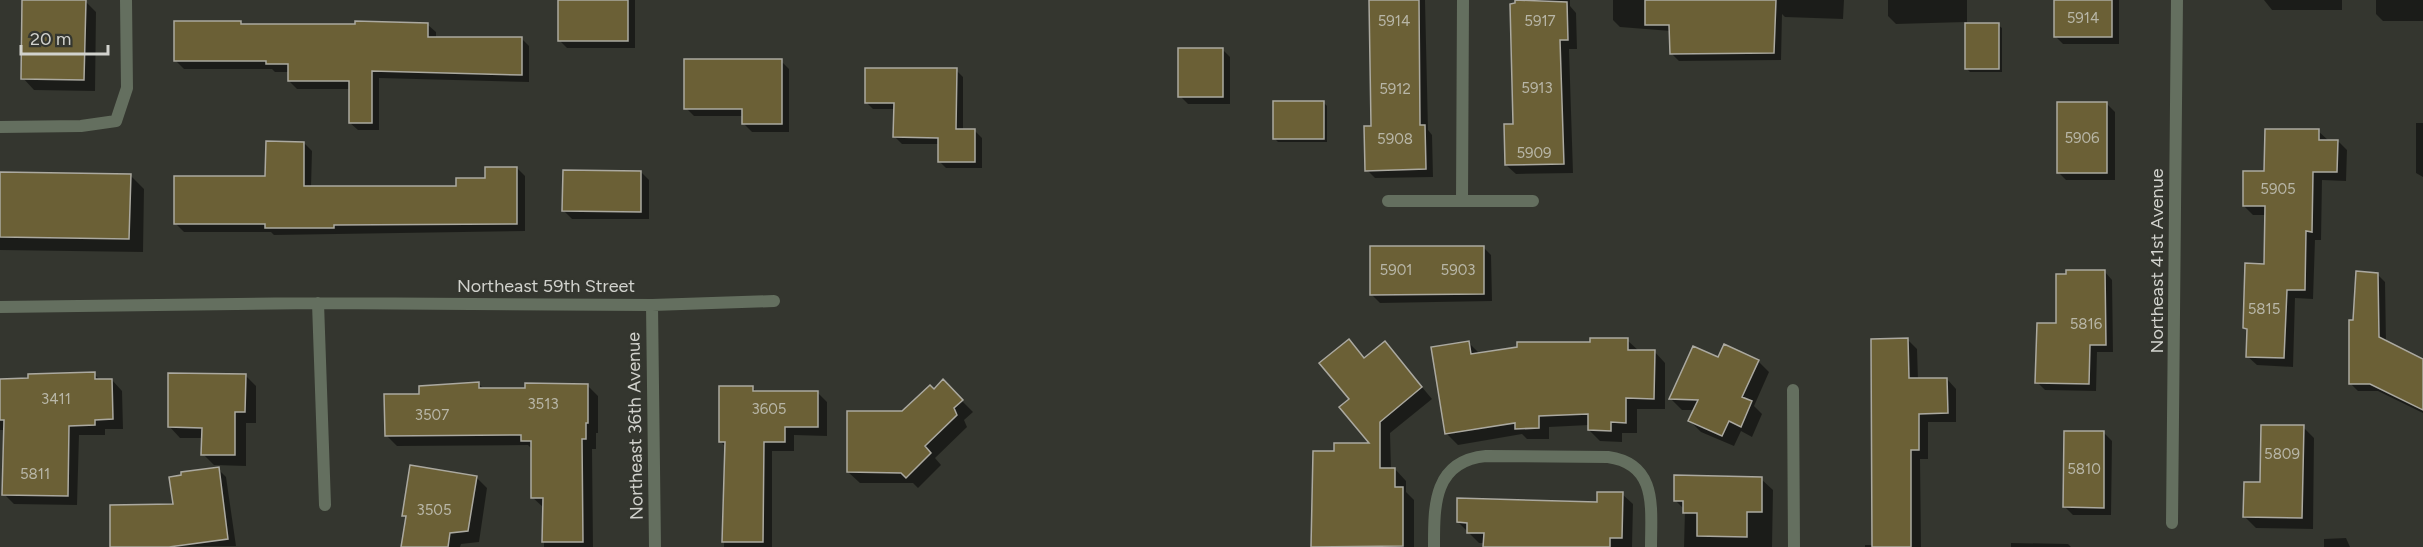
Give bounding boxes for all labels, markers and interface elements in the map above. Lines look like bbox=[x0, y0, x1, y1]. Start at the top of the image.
house number: 5914 bbox=[2067, 9, 2099, 27]
house number: 5914 bbox=[1378, 12, 1410, 30]
house number: 5917 bbox=[1524, 12, 1556, 30]
scale bar bbox=[21, 18, 108, 56]
text: 20 m bbox=[30, 28, 71, 50]
house number: 5913 bbox=[1521, 79, 1553, 97]
house number: 5912 bbox=[1379, 80, 1411, 98]
house number: 5906 bbox=[2064, 129, 2100, 147]
house number: 5908 bbox=[1377, 130, 1413, 148]
house number: 5909 bbox=[1516, 144, 1552, 162]
street label: Northeast 41st Avenue bbox=[2146, 168, 2168, 354]
house number: 5905 bbox=[2260, 180, 2296, 198]
house number: 5901 bbox=[1380, 261, 1412, 279]
house number: 5903 bbox=[1441, 261, 1475, 279]
street label: Northeast 59th Street bbox=[457, 275, 635, 297]
house number: 5815 bbox=[2248, 300, 2280, 318]
house number: 5816 bbox=[2070, 315, 2103, 333]
street label: Northeast 36th Avenue bbox=[622, 332, 648, 520]
house number: 3411 bbox=[41, 390, 71, 408]
house number: 3513 bbox=[527, 395, 559, 413]
house number: 3605 bbox=[752, 400, 786, 418]
house number: 3507 bbox=[415, 406, 449, 424]
house number: 5809 bbox=[2264, 445, 2300, 463]
house number: 5810 bbox=[2067, 460, 2101, 478]
house number: 5811 bbox=[20, 465, 50, 483]
house number: 3505 bbox=[416, 501, 452, 519]

